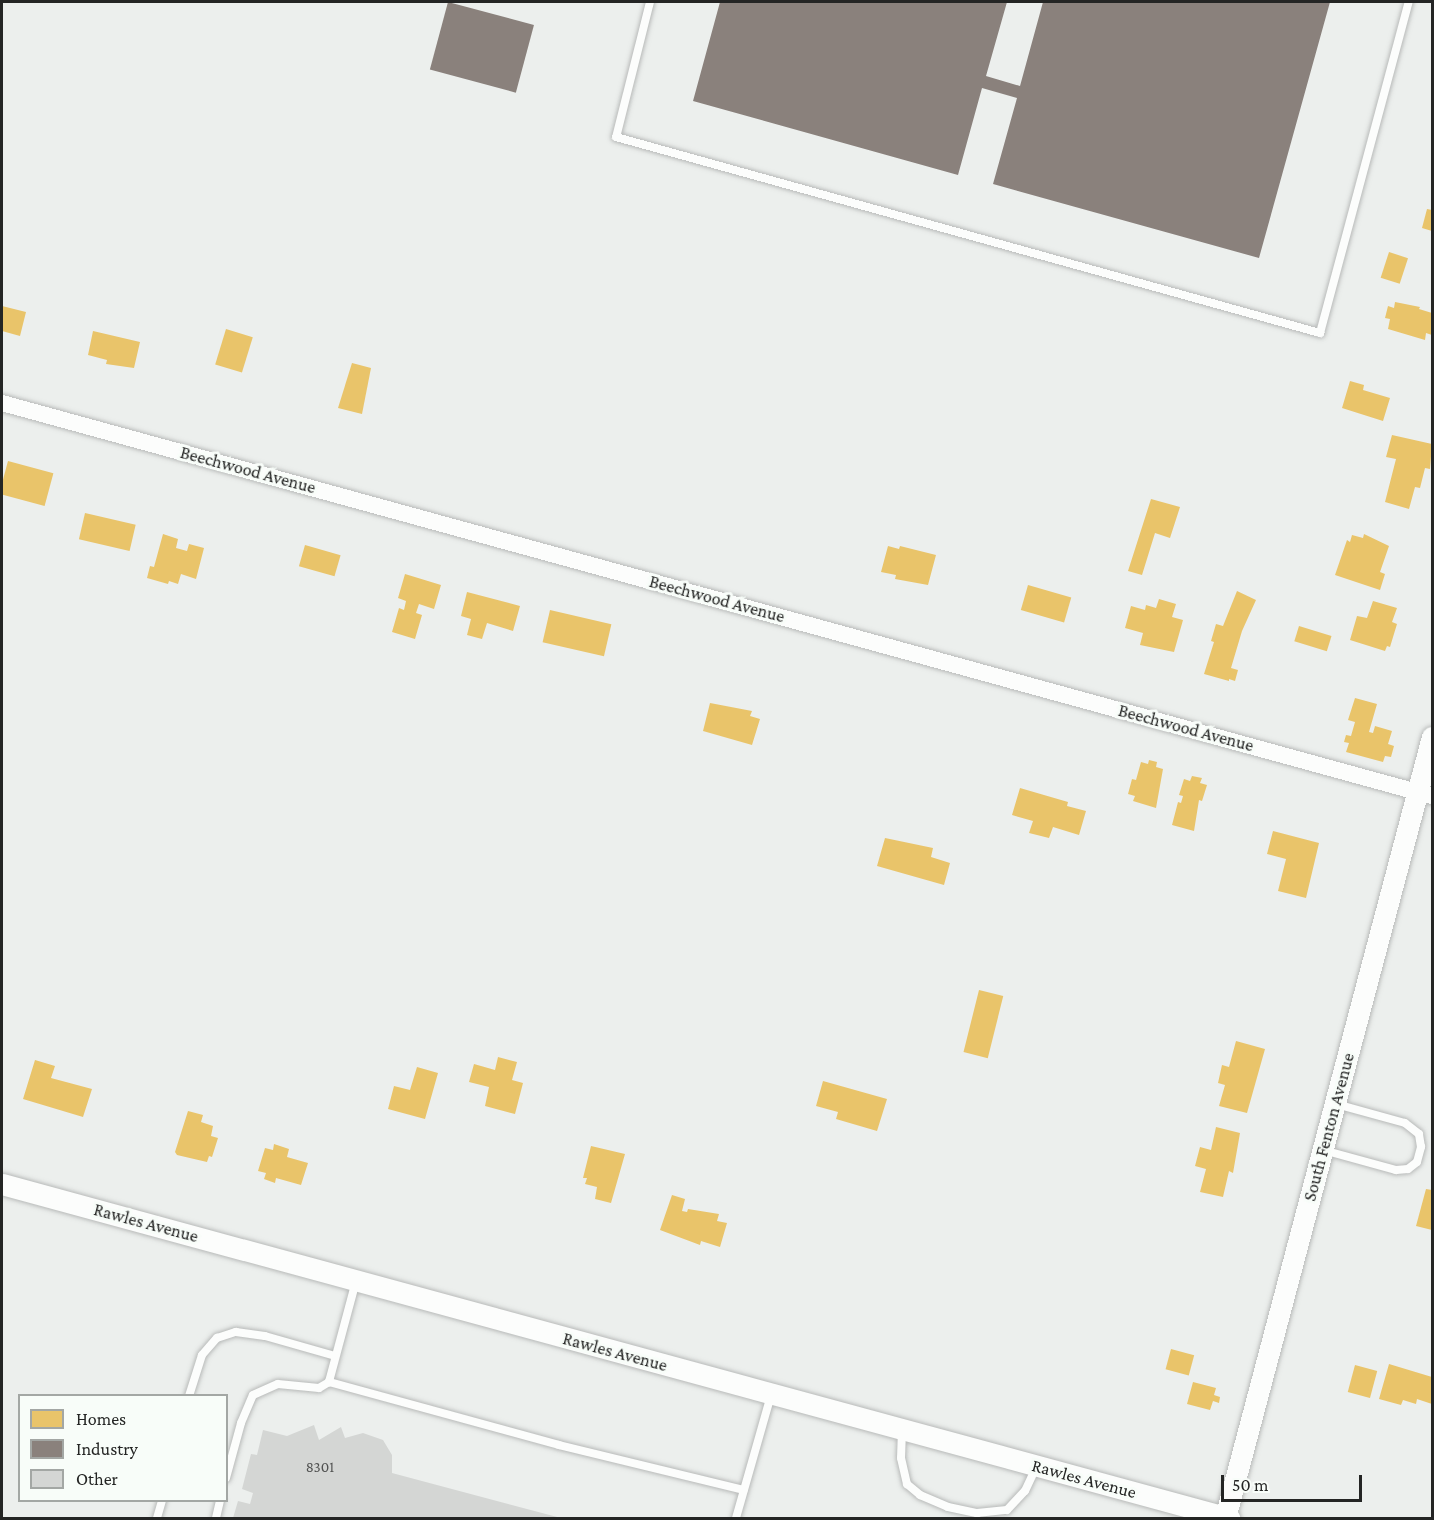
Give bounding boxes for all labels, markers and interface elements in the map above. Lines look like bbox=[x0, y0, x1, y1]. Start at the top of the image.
street label: Beechwood Avenue bbox=[178, 442, 318, 498]
street label: Beechwood Avenue bbox=[647, 571, 787, 627]
street label: Beechwood Avenue bbox=[1116, 700, 1256, 756]
street label: South Fenton Avenue bbox=[1299, 1050, 1359, 1204]
street label: Rawles Avenue bbox=[91, 1199, 201, 1247]
street label: Rawles Avenue bbox=[560, 1328, 670, 1376]
legend bbox=[18, 1394, 228, 1502]
text: Homes bbox=[76, 1409, 126, 1429]
text: Industry bbox=[76, 1439, 138, 1459]
street label: Rawles Avenue bbox=[1029, 1455, 1139, 1503]
house number: 8301 bbox=[306, 1459, 334, 1477]
scale bar bbox=[1224, 1463, 1365, 1501]
text: Other bbox=[76, 1469, 118, 1489]
text: 50 m bbox=[1232, 1475, 1269, 1495]

